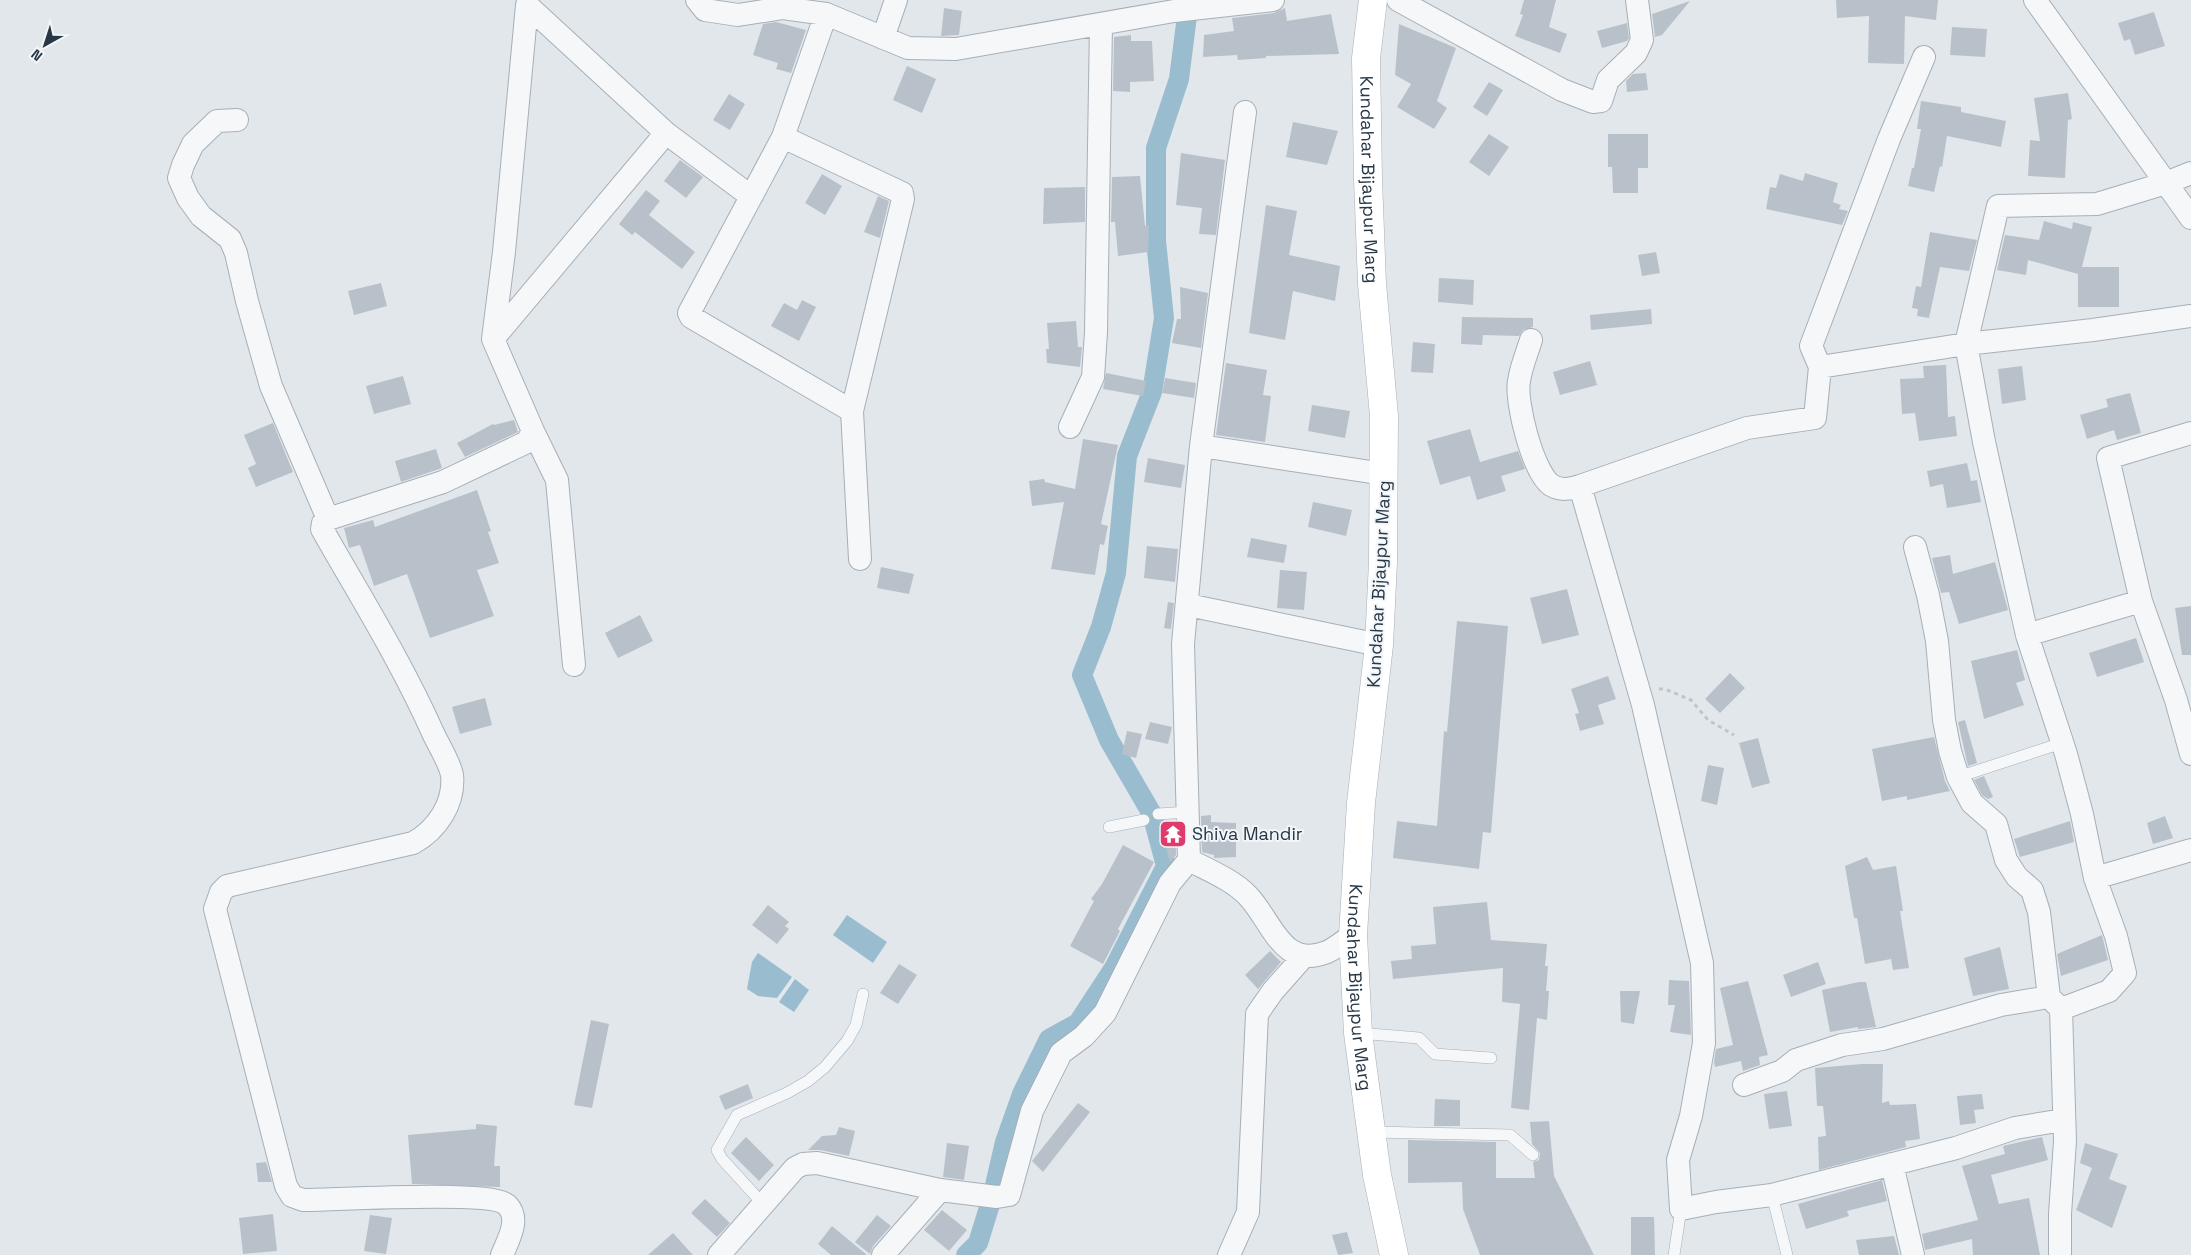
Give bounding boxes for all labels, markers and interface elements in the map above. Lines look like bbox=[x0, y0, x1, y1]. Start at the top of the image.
north arrow bbox=[20, 20, 70, 70]
text: N bbox=[28, 45, 46, 65]
street label: Kundahar Bijaypur Marg bbox=[1355, 76, 1384, 284]
street label: Kundahar Bijaypur Marg bbox=[1362, 480, 1395, 688]
temple icon: Shiva Mandir bbox=[1158, 819, 1188, 849]
place label: Shiva Mandir bbox=[1192, 822, 1303, 845]
street label: Kundahar Bijaypur Marg bbox=[1342, 883, 1378, 1092]

